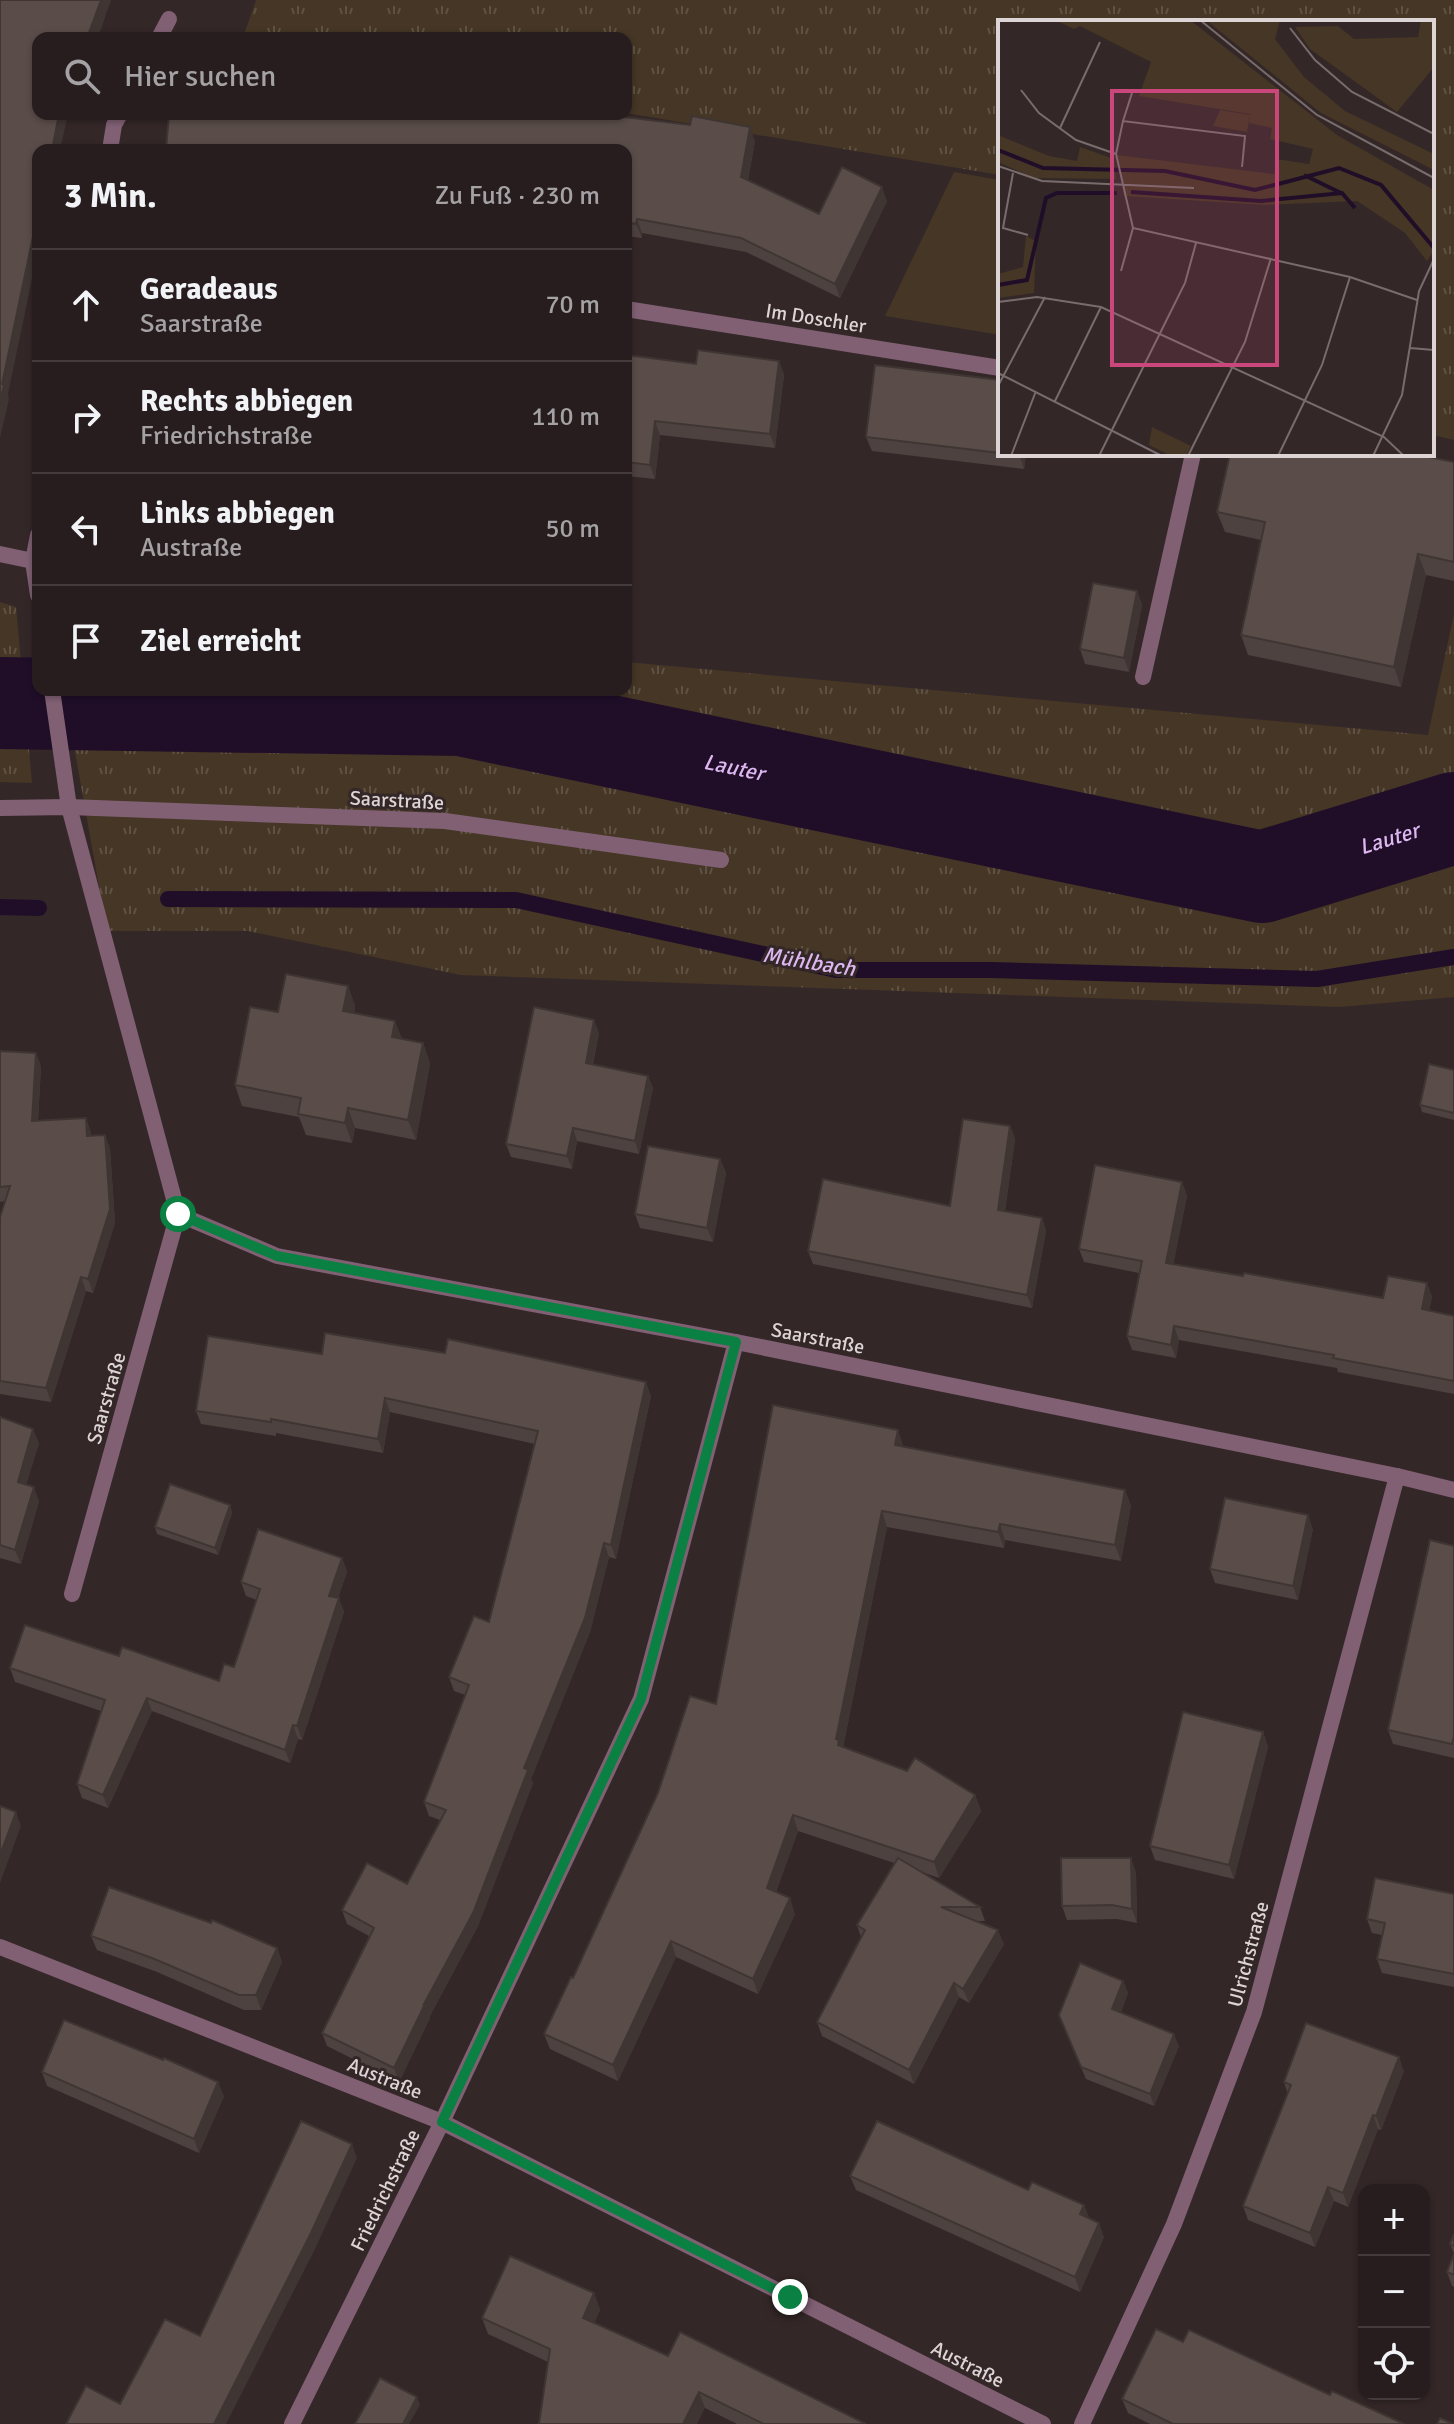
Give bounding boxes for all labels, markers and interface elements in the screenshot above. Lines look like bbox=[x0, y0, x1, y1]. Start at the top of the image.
inset map bbox=[998, 20, 1434, 456]
search box bbox=[32, 32, 632, 120]
icon: search bbox=[60, 54, 104, 98]
text: Hier suchen bbox=[124, 58, 276, 95]
text: 3 Min. bbox=[64, 175, 157, 217]
text: Zu Fuß · 230 m bbox=[435, 180, 600, 212]
text: Geradeaus bbox=[140, 271, 278, 308]
icon: ahead bbox=[64, 283, 108, 327]
text: 70 m bbox=[545, 289, 600, 321]
street label: Im Doschler bbox=[764, 298, 869, 339]
text: Saarstraße bbox=[140, 308, 263, 340]
text: Rechts abbiegen bbox=[140, 383, 353, 420]
icon: right bbox=[64, 395, 108, 439]
text: 110 m bbox=[531, 401, 600, 433]
text: Friedrichstraße bbox=[140, 420, 313, 452]
text: Links abbiegen bbox=[140, 495, 335, 532]
icon: left bbox=[64, 507, 108, 551]
text: 50 m bbox=[545, 513, 600, 545]
text: Austraße bbox=[140, 532, 242, 564]
icon: arrive bbox=[64, 619, 108, 663]
text: Ziel erreicht bbox=[140, 623, 301, 660]
water label: Lauter bbox=[701, 748, 769, 787]
street label: Saarstraße bbox=[349, 786, 445, 815]
water label: Lauter bbox=[1356, 816, 1425, 860]
water label: Mühlbach bbox=[761, 941, 858, 982]
route start bbox=[160, 1196, 196, 1232]
street label: Saarstraße bbox=[769, 1317, 867, 1360]
street label: Saarstraße bbox=[81, 1349, 132, 1447]
street label: Ulrichstraße bbox=[1222, 1899, 1275, 2010]
street label: Austraße bbox=[344, 2052, 426, 2105]
street label: Friedrichstraße bbox=[345, 2125, 426, 2255]
map controls bbox=[1358, 2184, 1430, 2400]
button: + bbox=[1358, 2184, 1430, 2256]
button: − bbox=[1358, 2256, 1430, 2328]
route end bbox=[772, 2279, 808, 2315]
button: locate bbox=[1358, 2328, 1430, 2400]
street label: Austraße bbox=[927, 2335, 1008, 2393]

